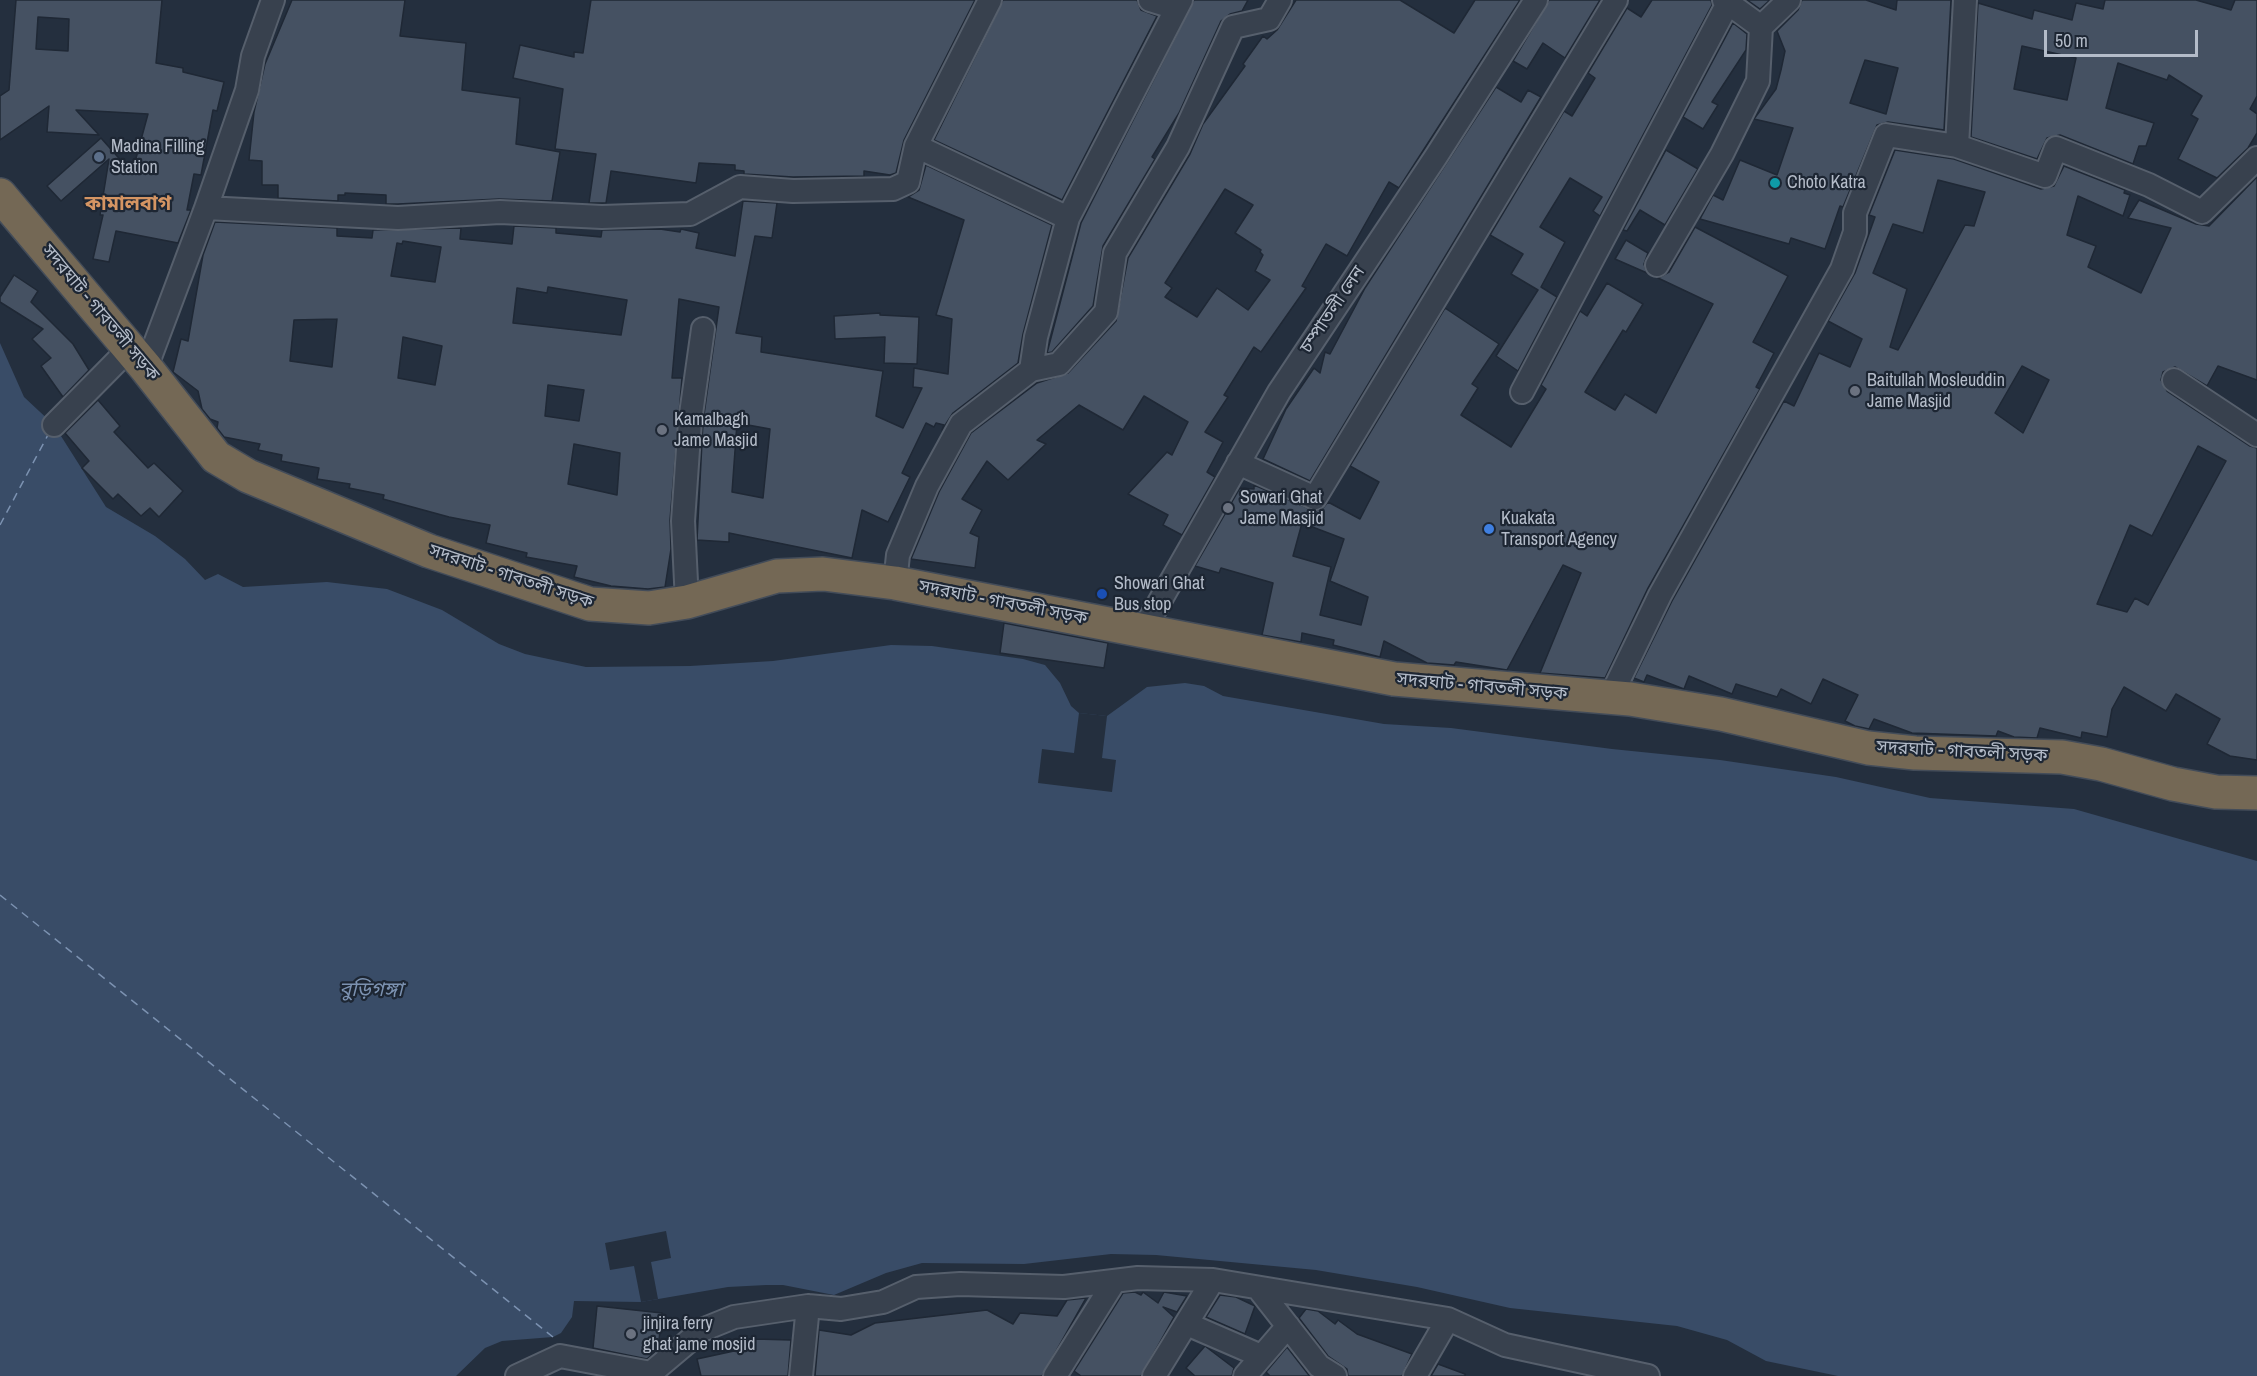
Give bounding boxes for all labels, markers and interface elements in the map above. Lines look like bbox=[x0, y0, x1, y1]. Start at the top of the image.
scale bar bbox=[2047, 18, 2202, 56]
text: 50 m bbox=[2055, 28, 2088, 53]
place label: Madina Filling Station bbox=[111, 136, 205, 178]
marker: Madina Filling Station bbox=[92, 150, 106, 164]
place label: Choto Katra bbox=[1787, 172, 1866, 194]
marker: Choto Katra bbox=[1768, 176, 1782, 190]
district label: কামালবাগ bbox=[85, 193, 171, 217]
street label: সদরঘাট - গাবতলী সড়ক bbox=[37, 240, 163, 386]
street label: চম্পাতলী লেন bbox=[1296, 262, 1370, 358]
place label: Baitullah Mosleuddin Jame Masjid bbox=[1867, 370, 2005, 412]
marker: Baitullah Mosleuddin Jame Masjid bbox=[1848, 384, 1862, 398]
place label: Kamalbagh Jame Masjid bbox=[674, 409, 758, 452]
marker: Kamalbagh Jame Masjid bbox=[655, 423, 669, 437]
place label: Sowari Ghat Jame Masjid bbox=[1240, 487, 1324, 530]
marker: Sowari Ghat Jame Masjid bbox=[1221, 501, 1235, 515]
place label: Kuakata Transport Agency bbox=[1501, 508, 1617, 550]
marker: Kuakata Transport Agency bbox=[1482, 522, 1496, 536]
street label: সদরঘাট - গাবতলী সড়ক bbox=[426, 540, 596, 614]
place label: Showari Ghat Bus stop bbox=[1114, 573, 1204, 616]
street label: সদরঘাট - গাবতলী সড়ক bbox=[917, 576, 1089, 630]
marker: Showari Ghat Bus stop bbox=[1095, 587, 1109, 601]
street label: সদরঘাট - গাবতলী সড়ক bbox=[1396, 669, 1568, 705]
street label: সদরঘাট - গাবতলী সড়ক bbox=[1876, 737, 2048, 767]
water label: বুড়িগঙ্গা bbox=[339, 979, 403, 1003]
place label: jinjira ferry ghat jame mosjid bbox=[643, 1313, 755, 1356]
marker: jinjira ferry ghat jame mosjid bbox=[624, 1327, 638, 1341]

